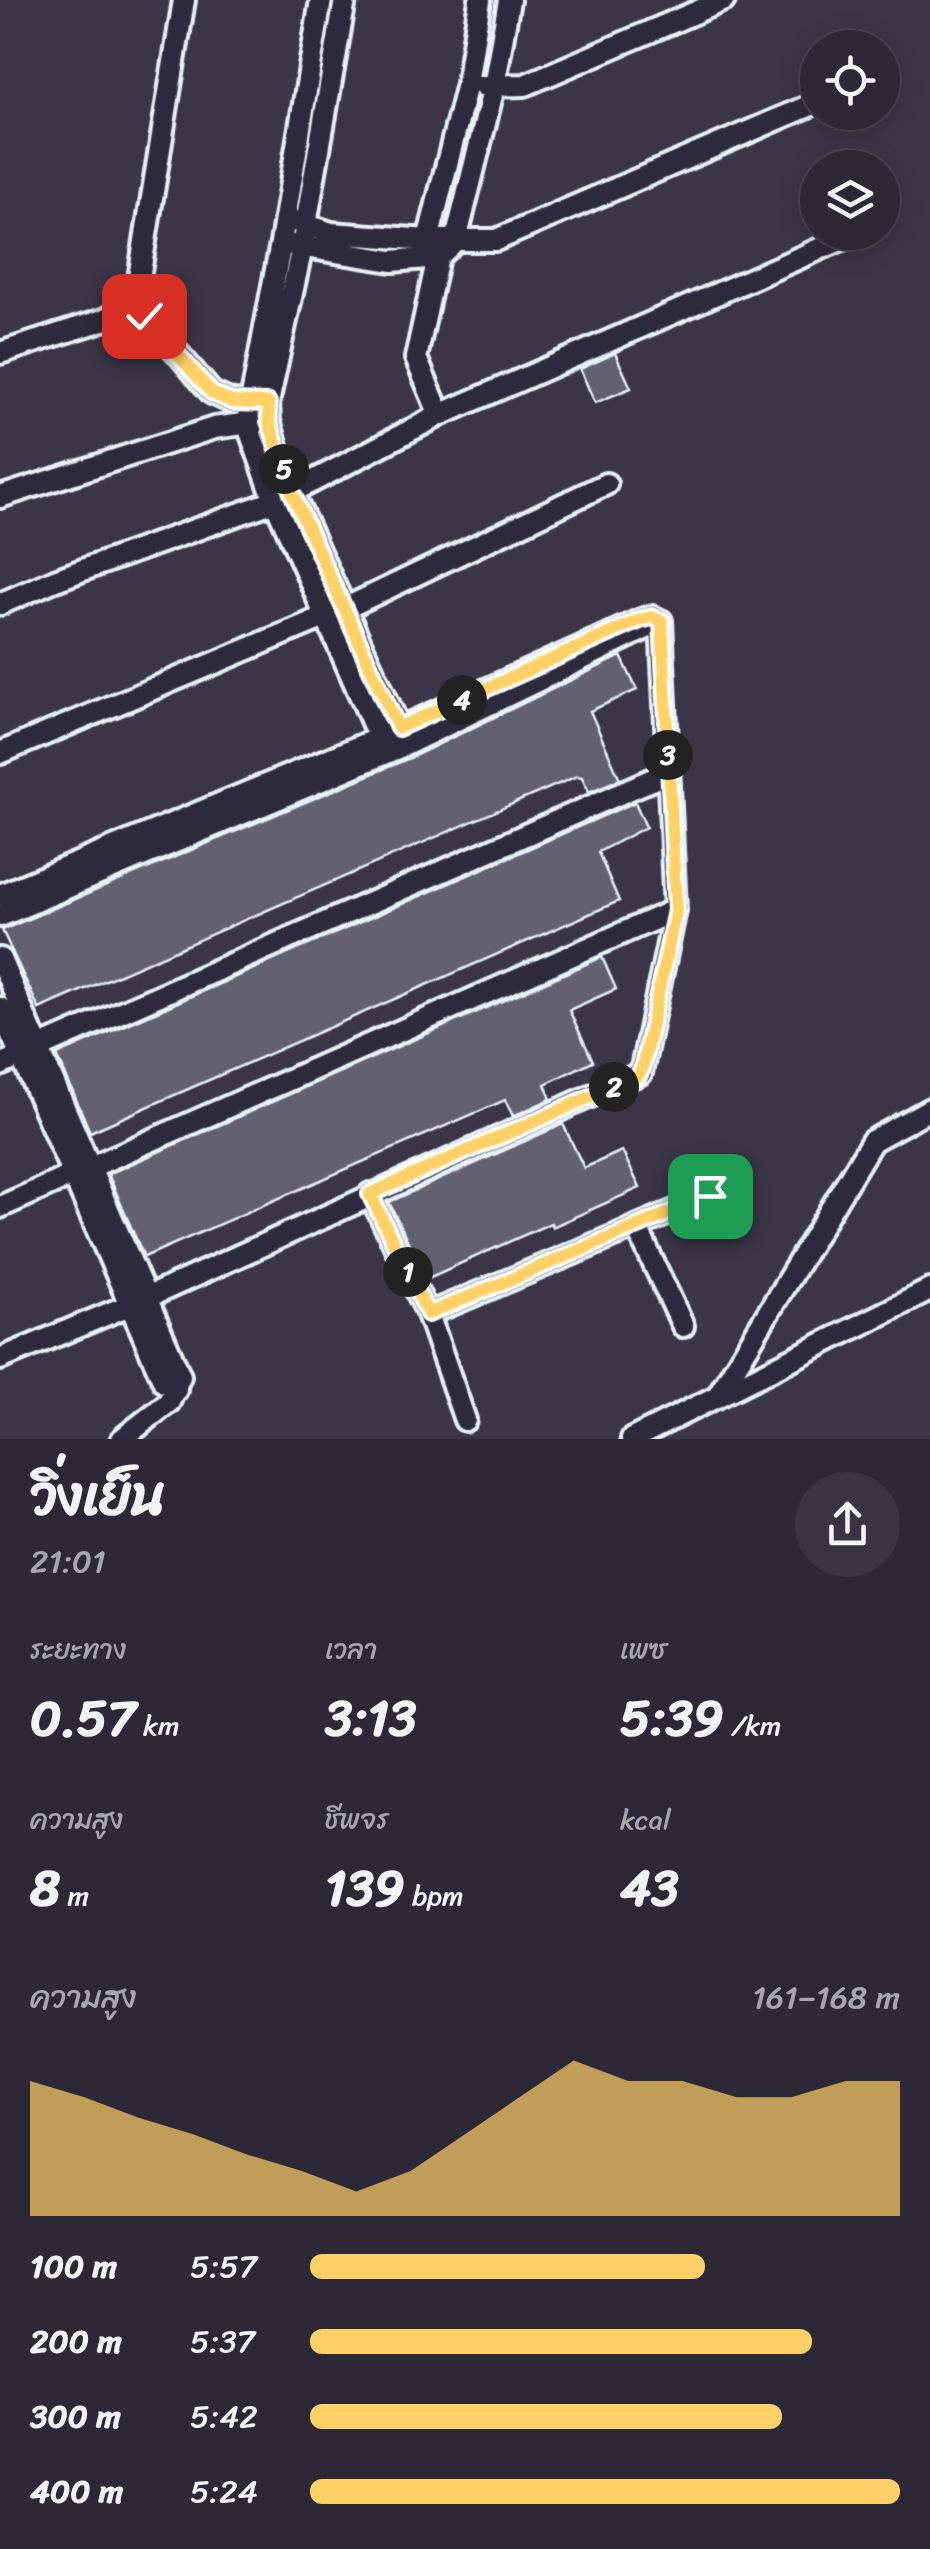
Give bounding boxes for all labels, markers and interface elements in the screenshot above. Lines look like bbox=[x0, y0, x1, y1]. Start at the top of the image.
map controls bbox=[800, 30, 900, 250]
button: locate bbox=[800, 30, 900, 130]
button: layers bbox=[800, 150, 900, 250]
pin bbox=[102, 274, 187, 359]
icon: check bbox=[117, 289, 172, 344]
pin: 5 bbox=[259, 444, 309, 494]
text: 5 bbox=[275, 444, 293, 493]
pin: 4 bbox=[437, 675, 487, 725]
text: 4 bbox=[453, 675, 471, 724]
pin: 3 bbox=[643, 730, 693, 780]
text: 3 bbox=[660, 730, 676, 779]
pin: 2 bbox=[589, 1062, 639, 1112]
text: 2 bbox=[606, 1062, 622, 1111]
pin bbox=[668, 1154, 753, 1239]
icon: arrive bbox=[683, 1169, 738, 1224]
pin: 1 bbox=[383, 1247, 433, 1297]
text: 1 bbox=[402, 1247, 414, 1296]
text: วิ่งเย็น bbox=[30, 1447, 166, 1544]
button: share bbox=[795, 1472, 900, 1577]
text: 21:01 bbox=[30, 1533, 106, 1590]
text: ระยะทาง bbox=[30, 1625, 126, 1674]
text: เวลา bbox=[325, 1625, 378, 1674]
text: เพซ bbox=[620, 1625, 666, 1674]
text: 0.57 bbox=[30, 1674, 136, 1763]
text: 3:13 bbox=[325, 1674, 416, 1763]
text: 5:39 bbox=[620, 1674, 724, 1763]
text: km bbox=[136, 1701, 179, 1750]
text: /km bbox=[724, 1701, 781, 1750]
text: ความสูง bbox=[30, 1795, 123, 1844]
text: ชีพจร bbox=[325, 1795, 389, 1844]
text: kcal bbox=[620, 1795, 671, 1844]
text: 8 bbox=[30, 1844, 60, 1933]
text: 139 bbox=[325, 1844, 405, 1933]
text: 43 bbox=[620, 1844, 679, 1933]
text: m bbox=[60, 1871, 89, 1920]
text: bpm bbox=[405, 1871, 464, 1920]
text: ความสูง bbox=[30, 1969, 136, 2026]
text: 161–168 m bbox=[752, 1969, 900, 2026]
text: 100 m bbox=[30, 2238, 117, 2295]
text: 5:57 bbox=[190, 2238, 257, 2295]
text: 200 m bbox=[30, 2313, 122, 2370]
text: 5:37 bbox=[190, 2313, 255, 2370]
text: 300 m bbox=[30, 2388, 121, 2445]
text: 5:42 bbox=[190, 2388, 258, 2445]
text: 400 m bbox=[30, 2463, 123, 2520]
text: 5:24 bbox=[190, 2463, 258, 2520]

